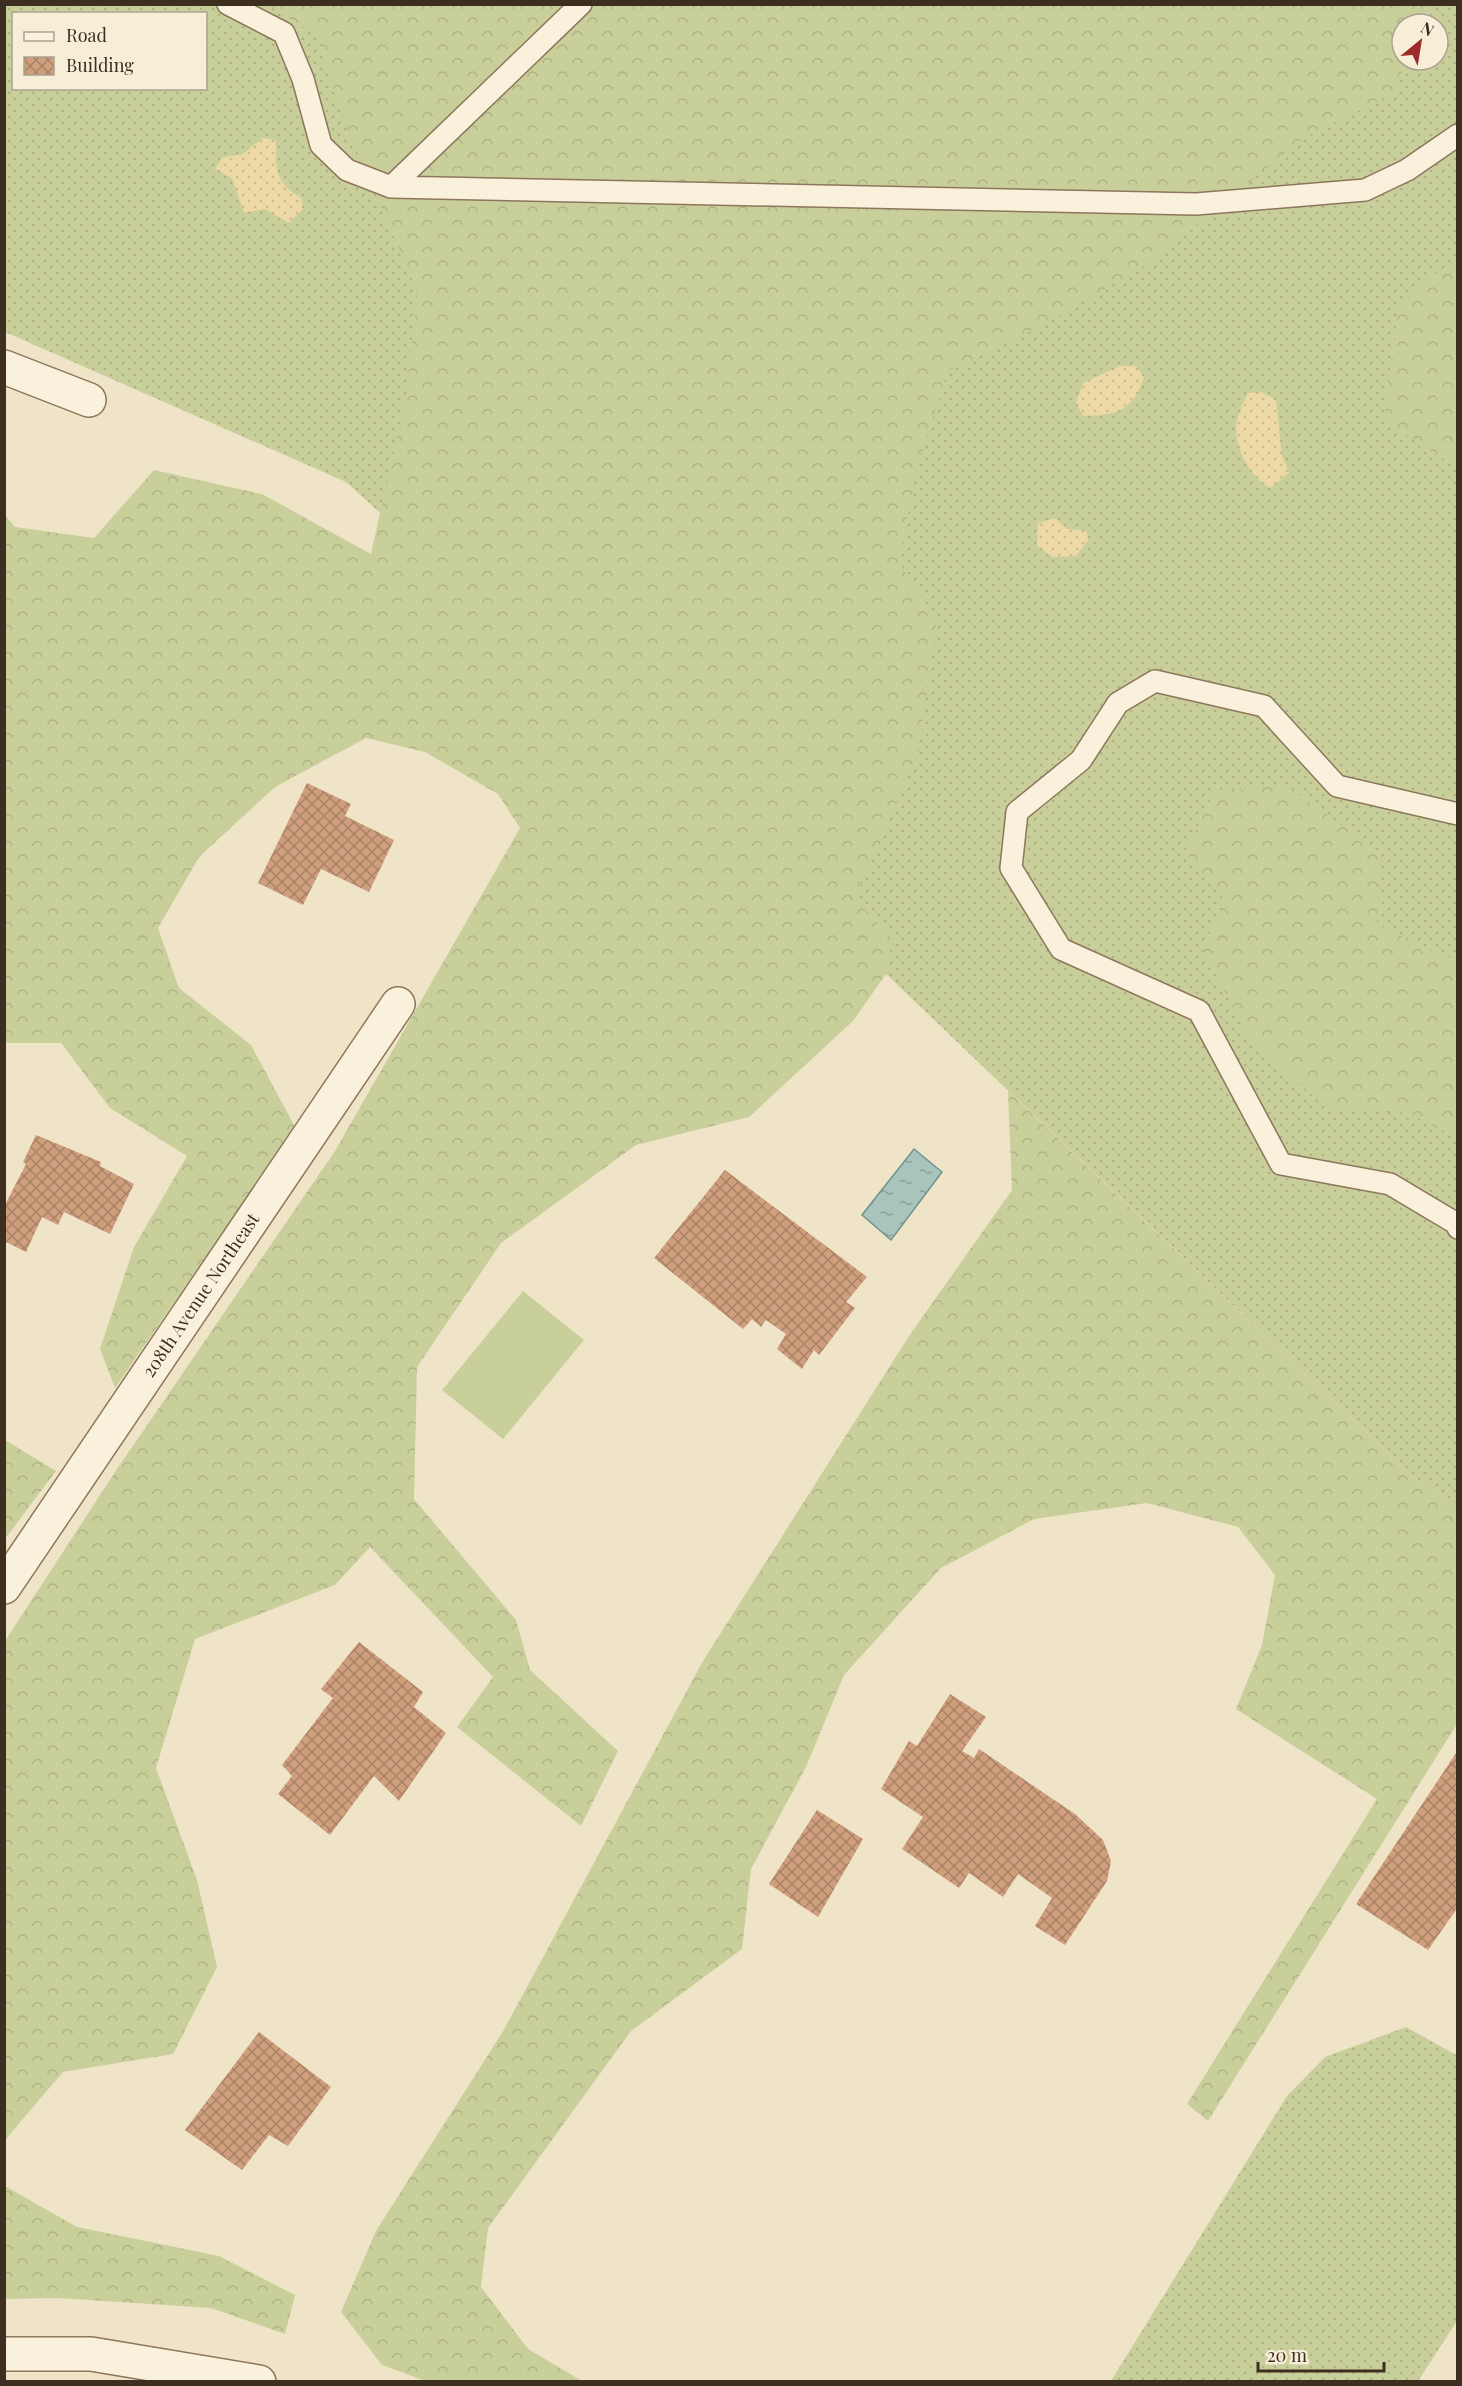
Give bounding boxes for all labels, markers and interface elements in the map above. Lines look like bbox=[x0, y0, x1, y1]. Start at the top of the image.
legend bbox=[12, 12, 207, 90]
north arrow bbox=[1390, 12, 1450, 72]
text: N bbox=[1417, 17, 1438, 41]
text: Road bbox=[66, 23, 107, 47]
text: Building bbox=[66, 53, 134, 77]
street label: 208th Avenue Northeast bbox=[136, 1207, 265, 1382]
scale bar bbox=[1258, 2335, 1384, 2373]
text: 20 m bbox=[1267, 2343, 1307, 2367]

